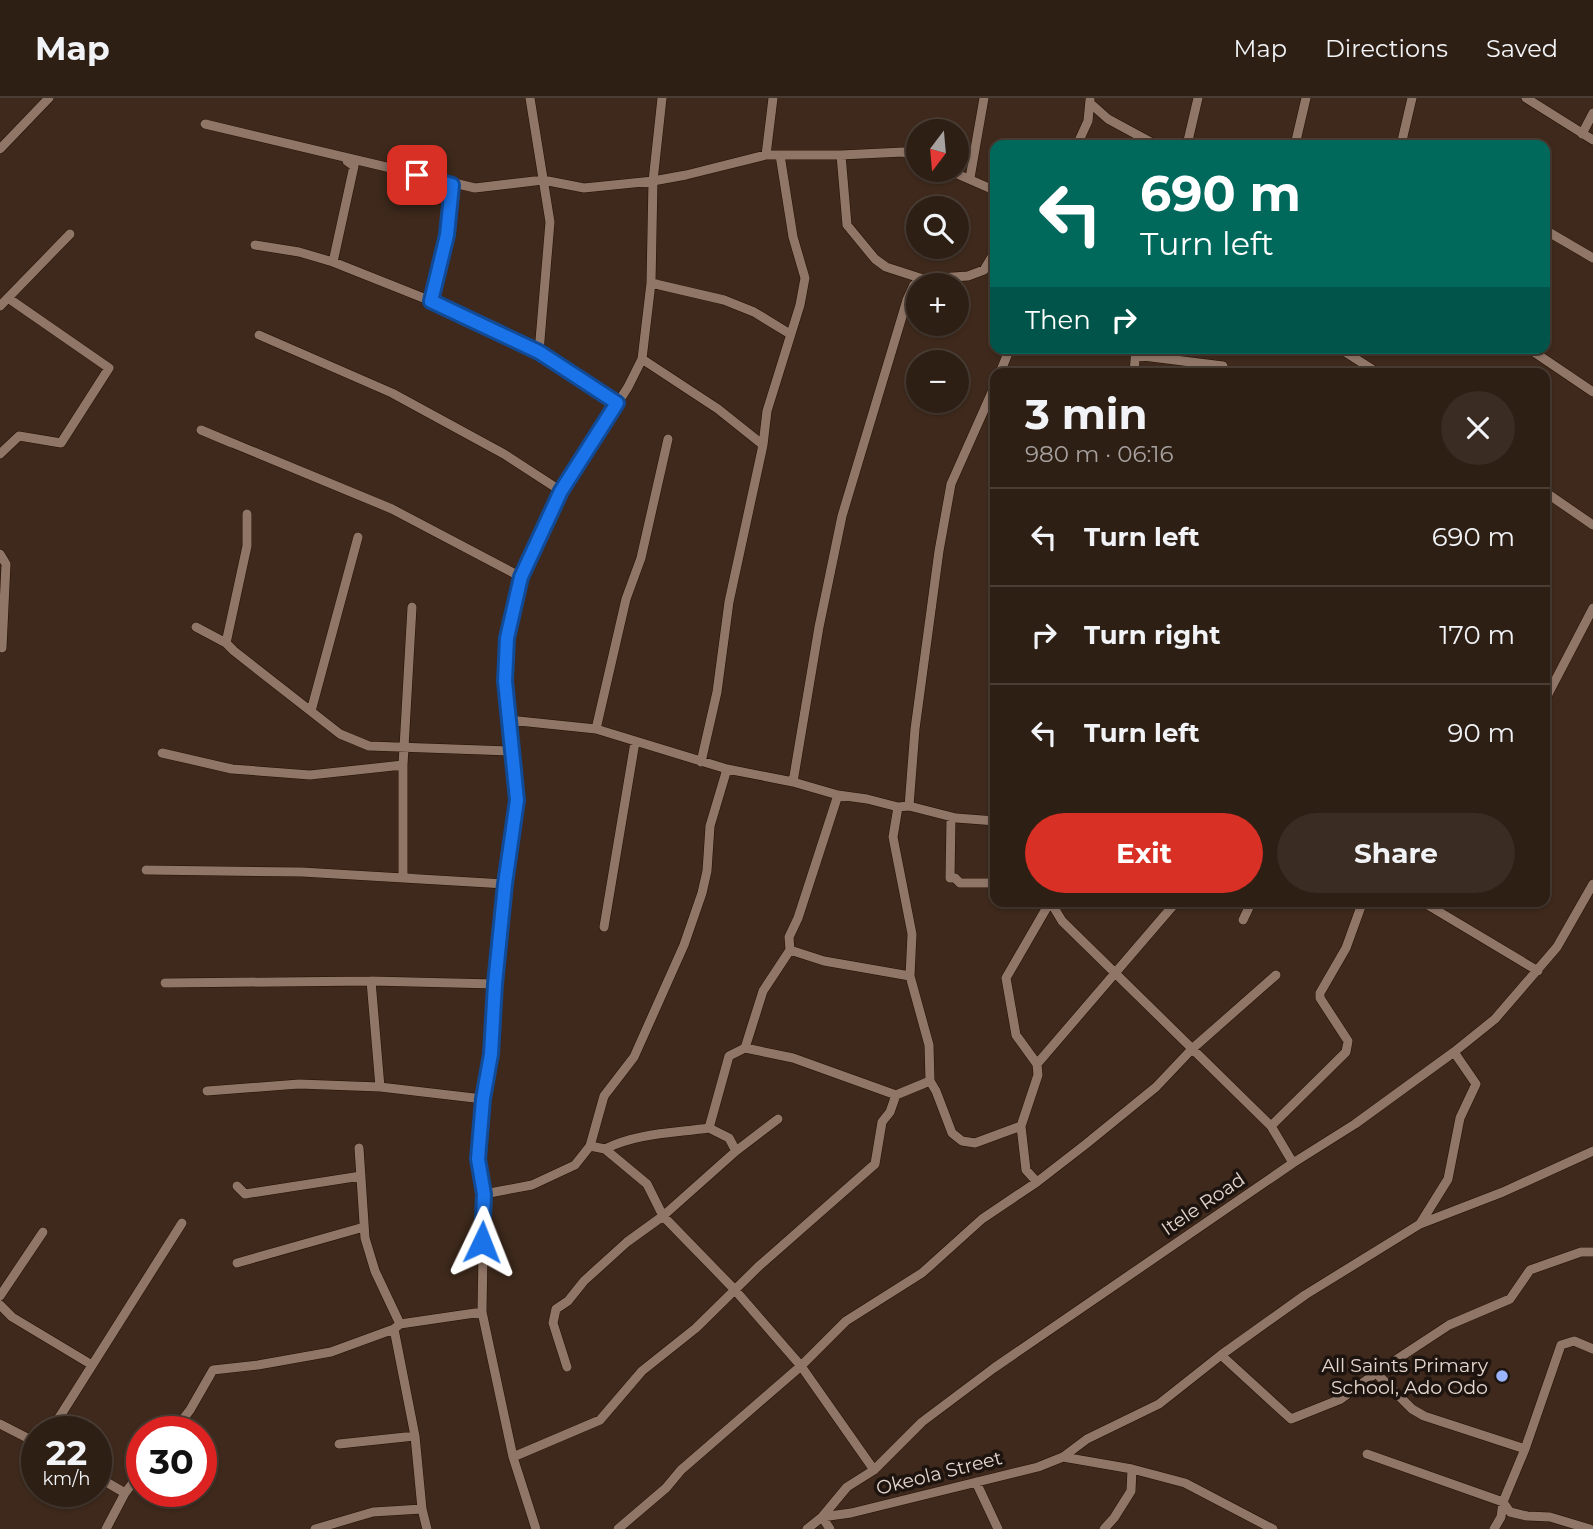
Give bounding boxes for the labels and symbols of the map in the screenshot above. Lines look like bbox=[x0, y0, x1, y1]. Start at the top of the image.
north arrow bbox=[906, 119, 970, 182]
pin bbox=[387, 145, 447, 205]
street label: Itele Road bbox=[1157, 1168, 1249, 1240]
position arrow bbox=[445, 1205, 519, 1279]
place label: All Saints Primary School, Ado Odo bbox=[1321, 1354, 1489, 1399]
marker: All Saints Primary School, Ado Odo bbox=[1494, 1368, 1510, 1384]
speed limit sign: 30 bbox=[126, 1416, 217, 1507]
street label: Okeola Street bbox=[874, 1446, 1005, 1500]

